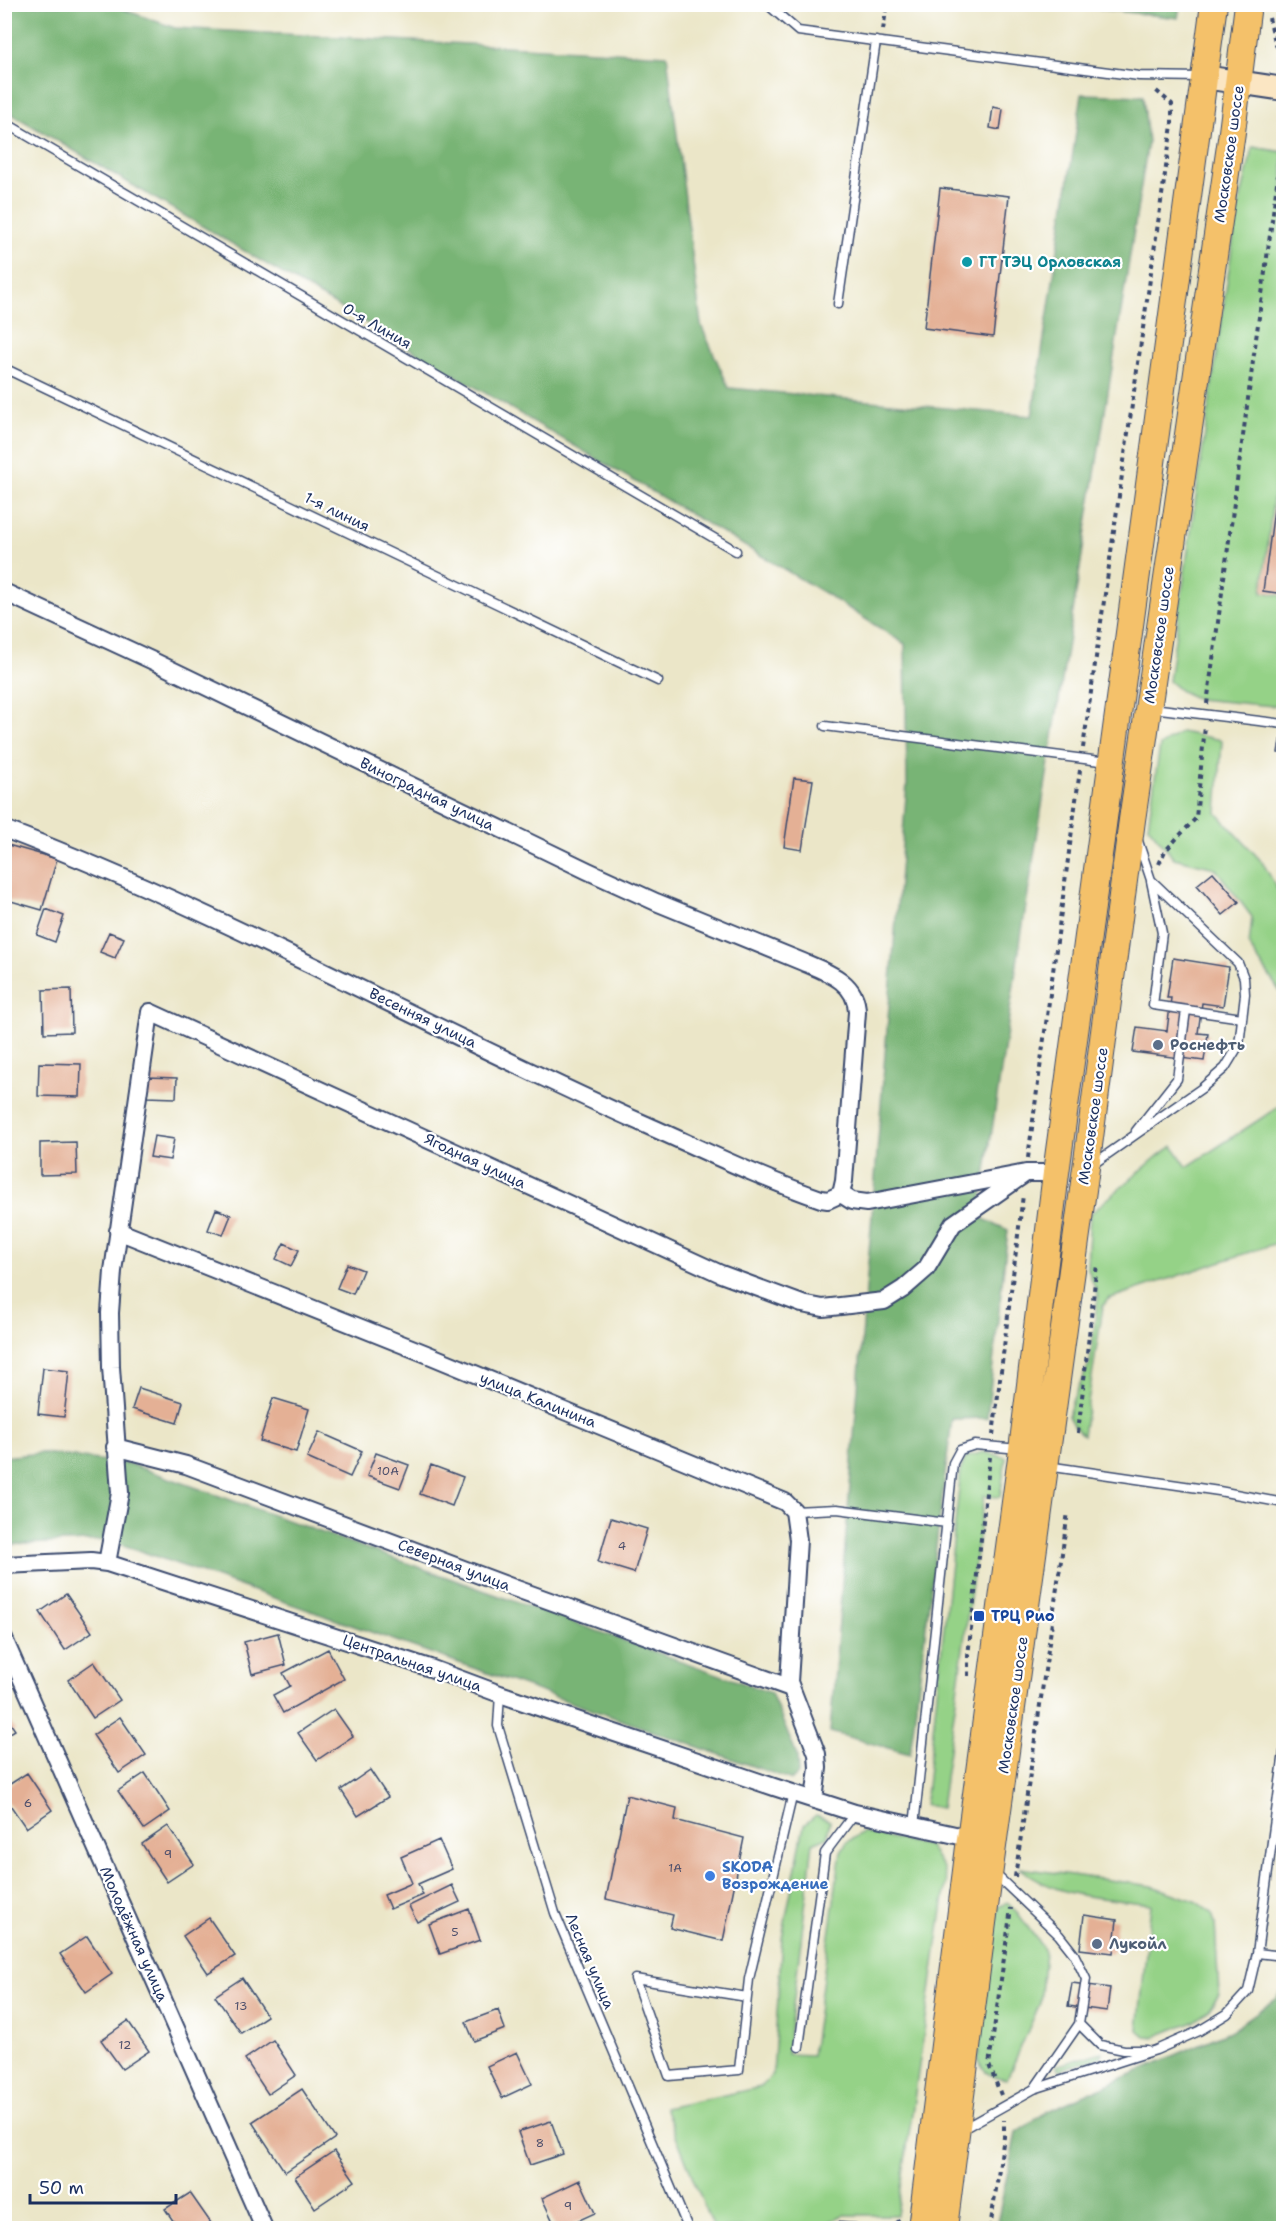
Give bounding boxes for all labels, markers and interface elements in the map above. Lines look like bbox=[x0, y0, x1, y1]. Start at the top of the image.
street label: Московское шоссе bbox=[1209, 84, 1249, 224]
place label: ГТ ТЭЦ Орловская bbox=[979, 252, 1121, 272]
marker: ГТ ТЭЦ Орловская bbox=[960, 255, 974, 269]
street label: 0-я Линия bbox=[339, 298, 415, 354]
street label: 1-я линия bbox=[301, 488, 373, 536]
street label: Московское шоссе bbox=[1139, 565, 1179, 705]
street label: Виноградная улица bbox=[357, 753, 498, 836]
street label: Весенняя улица bbox=[366, 983, 481, 1053]
place label: Роснефть bbox=[1170, 1035, 1245, 1055]
marker: Роснефть bbox=[1151, 1038, 1165, 1052]
street label: Московское шоссе bbox=[1073, 1046, 1113, 1186]
street label: Ягодная улица bbox=[421, 1129, 530, 1194]
street label: улица Калинина bbox=[477, 1368, 600, 1433]
house number: 10А bbox=[377, 1463, 399, 1479]
street label: Северная улица bbox=[395, 1534, 514, 1596]
house number: 4 bbox=[618, 1538, 626, 1554]
place label: ТРЦ Рио bbox=[991, 1606, 1055, 1626]
marker: ТРЦ Рио bbox=[972, 1609, 986, 1623]
street label: Центральная улица bbox=[340, 1630, 485, 1696]
street label: Московское шоссе bbox=[993, 1635, 1033, 1775]
house number: 6 bbox=[24, 1795, 32, 1811]
house number: 9 bbox=[164, 1846, 172, 1862]
place label: SKODA Возрождение bbox=[722, 1857, 829, 1894]
house number: 1А bbox=[668, 1860, 682, 1876]
street label: Молодёжная улица bbox=[95, 1863, 173, 2005]
marker: SKODA Возрождение bbox=[703, 1869, 717, 1883]
street label: Лесная улица bbox=[561, 1910, 619, 2013]
house number: 5 bbox=[451, 1924, 459, 1940]
place label: Лукойл bbox=[1109, 1934, 1167, 1954]
marker: Лукойл bbox=[1090, 1937, 1104, 1951]
house number: 13 bbox=[235, 1998, 247, 2014]
house number: 12 bbox=[119, 2037, 131, 2053]
house number: 8 bbox=[536, 2135, 544, 2151]
scale bar bbox=[30, 2167, 176, 2205]
text: 50 m bbox=[39, 2176, 84, 2200]
house number: 9 bbox=[564, 2198, 572, 2214]

